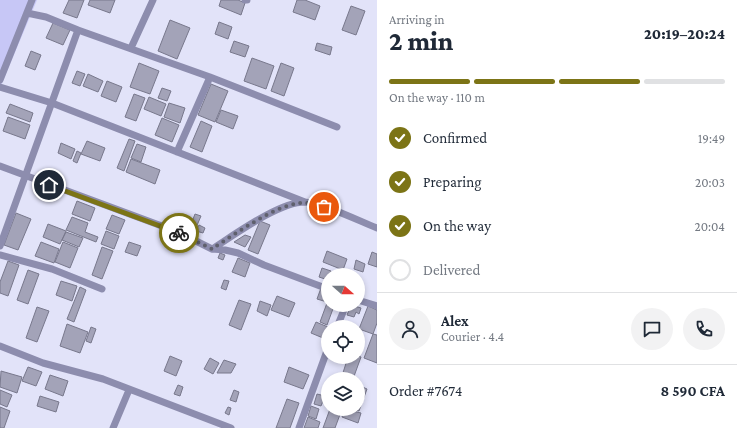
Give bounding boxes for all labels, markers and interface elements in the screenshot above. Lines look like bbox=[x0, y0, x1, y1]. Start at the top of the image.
text: Arriving in bbox=[389, 12, 445, 27]
text: 20:19–20:24 bbox=[644, 26, 725, 42]
text: 2 min bbox=[389, 27, 453, 56]
text: On the way · 110 m bbox=[389, 90, 485, 105]
icon: check bbox=[389, 127, 411, 149]
text: Confirmed bbox=[423, 130, 487, 146]
text: 19:49 bbox=[698, 131, 725, 146]
pin bbox=[32, 168, 66, 202]
icon: check bbox=[389, 171, 411, 193]
icon: home bbox=[38, 174, 60, 196]
text: Preparing bbox=[423, 174, 482, 190]
text: 20:03 bbox=[695, 175, 725, 190]
pin bbox=[307, 190, 341, 224]
icon: bag bbox=[313, 196, 335, 218]
courier bbox=[159, 213, 199, 253]
icon: check bbox=[389, 215, 411, 237]
text: On the way bbox=[423, 218, 491, 234]
text: 20:04 bbox=[694, 219, 725, 234]
icon: bike bbox=[168, 222, 190, 244]
text: Delivered bbox=[423, 262, 480, 278]
north arrow bbox=[321, 268, 365, 312]
map controls bbox=[321, 268, 365, 416]
button: person bbox=[389, 308, 431, 350]
button: chat bbox=[631, 308, 673, 350]
button: phone bbox=[683, 308, 725, 350]
text: Alex bbox=[441, 313, 469, 329]
button: locate bbox=[321, 320, 365, 364]
text: Courier · 4.4 bbox=[441, 329, 504, 344]
button: layers bbox=[321, 372, 365, 416]
text: Order #7674 bbox=[389, 383, 462, 399]
text: 8 590 CFA bbox=[661, 383, 725, 399]

